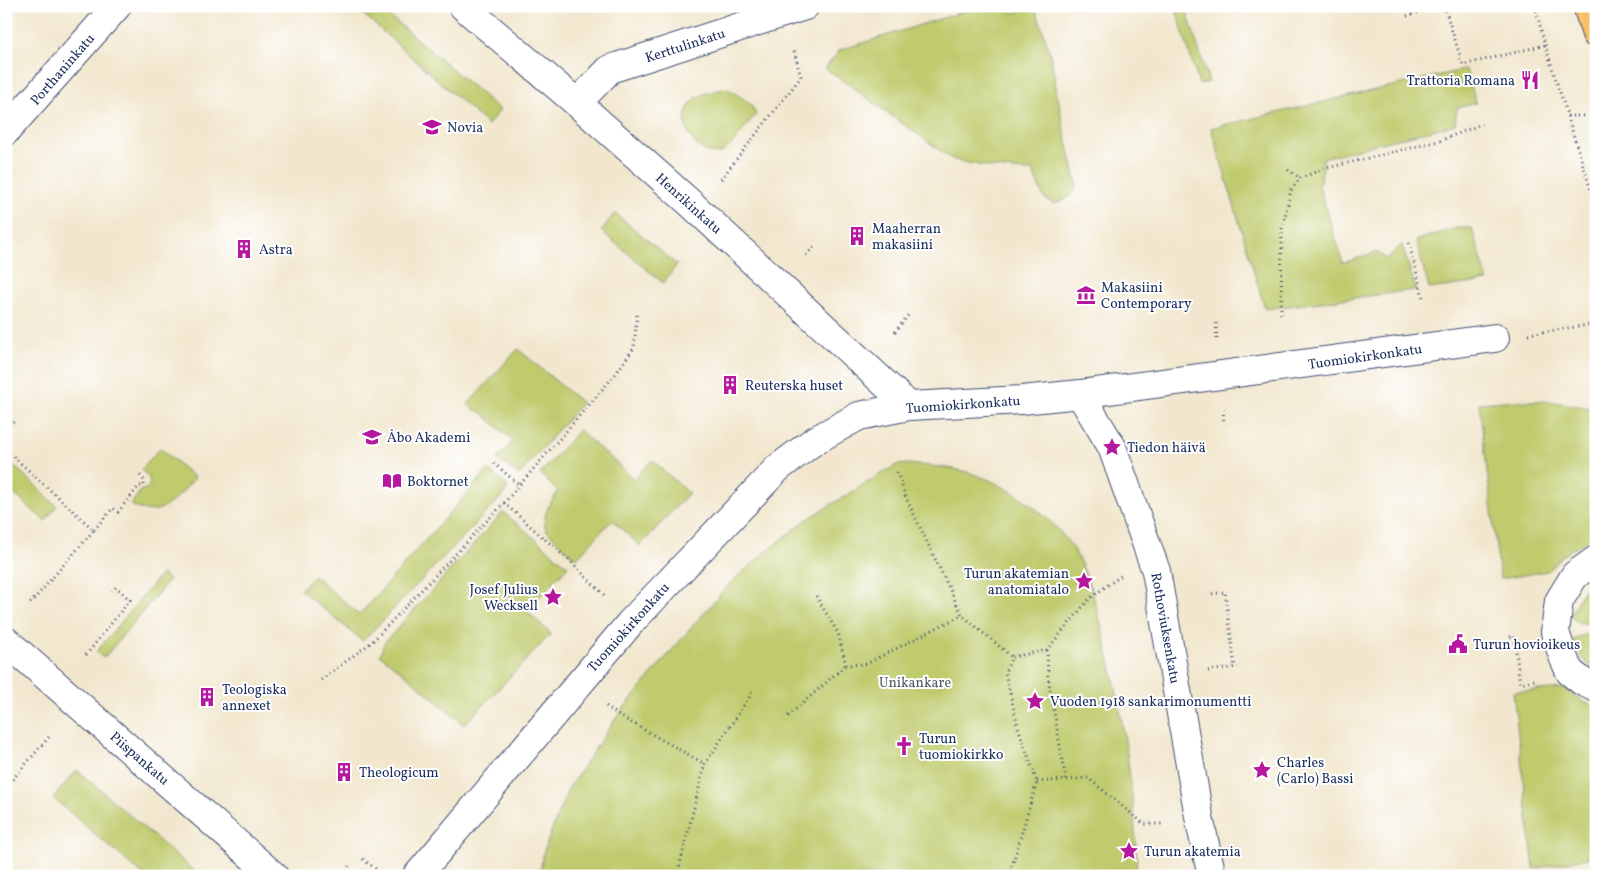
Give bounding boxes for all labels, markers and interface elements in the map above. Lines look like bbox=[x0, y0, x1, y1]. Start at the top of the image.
street label: Kerttulinkatu bbox=[643, 25, 728, 68]
street label: Porthaninkatu bbox=[27, 30, 100, 110]
restaurant icon: Trattoria Romana bbox=[1519, 69, 1541, 91]
place label: Trattoria Romana bbox=[1406, 72, 1515, 91]
school or university icon: Novia bbox=[421, 116, 443, 138]
place label: Novia bbox=[447, 119, 483, 138]
street label: Henrikinkatu bbox=[651, 169, 725, 239]
place label: Maaherran makasiini bbox=[872, 220, 941, 255]
building icon: Maaherran makasiini bbox=[846, 225, 868, 247]
building icon: Astra bbox=[233, 238, 255, 260]
place label: Astra bbox=[259, 241, 293, 260]
place label: Makasiini Contemporary bbox=[1101, 279, 1192, 314]
museum icon: Makasiini Contemporary bbox=[1075, 284, 1097, 306]
street label: Tuomiokirkonkatu bbox=[1307, 340, 1424, 375]
building icon: Reuterska huset bbox=[719, 374, 741, 396]
place label: Reuterska huset bbox=[745, 377, 843, 396]
street label: Tuomiokirkonkatu bbox=[905, 392, 1021, 419]
school or university icon: Åbo Akademi bbox=[361, 426, 383, 448]
place label: Åbo Akademi bbox=[387, 429, 470, 448]
place icon: Tiedon häivä bbox=[1101, 436, 1123, 458]
place label: Tiedon häivä bbox=[1127, 439, 1206, 458]
library icon: Boktornet bbox=[381, 470, 403, 492]
place label: Boktornet bbox=[407, 473, 469, 492]
place label: Turun akatemian anatomiatalo bbox=[964, 565, 1069, 600]
place icon: Turun akatemian anatomiatalo bbox=[1073, 570, 1095, 592]
street label: Rothoviuksenkatu bbox=[1145, 571, 1184, 685]
street label: Tuomiokirkonkatu bbox=[584, 579, 675, 677]
place label: Josef Julius Wecksell bbox=[470, 581, 538, 616]
place icon: Josef Julius Wecksell bbox=[542, 586, 564, 608]
public building icon: Turun hovioikeus bbox=[1447, 633, 1469, 655]
place label: Turun hovioikeus bbox=[1473, 636, 1580, 655]
park label: Unikankare bbox=[879, 674, 951, 693]
place label: Teologiska annexet bbox=[222, 681, 287, 716]
building icon: Teologiska annexet bbox=[196, 686, 218, 708]
place icon: Vuoden 1918 sankarimonumentti bbox=[1024, 690, 1046, 712]
place label: Vuoden 1918 sankarimonumentti bbox=[1050, 693, 1251, 712]
street label: Piispankatu bbox=[105, 728, 173, 790]
place label: Turun tuomiokirkko bbox=[919, 730, 1003, 765]
church icon: Turun tuomiokirkko bbox=[893, 735, 915, 757]
place label: Charles (Carlo) Bassi bbox=[1277, 754, 1353, 789]
place icon: Charles (Carlo) Bassi bbox=[1251, 759, 1273, 781]
building icon: Theologicum bbox=[333, 761, 355, 783]
place label: Theologicum bbox=[359, 764, 439, 783]
place icon: Turun akatemia bbox=[1118, 840, 1140, 862]
place label: Turun akatemia bbox=[1144, 843, 1241, 862]

